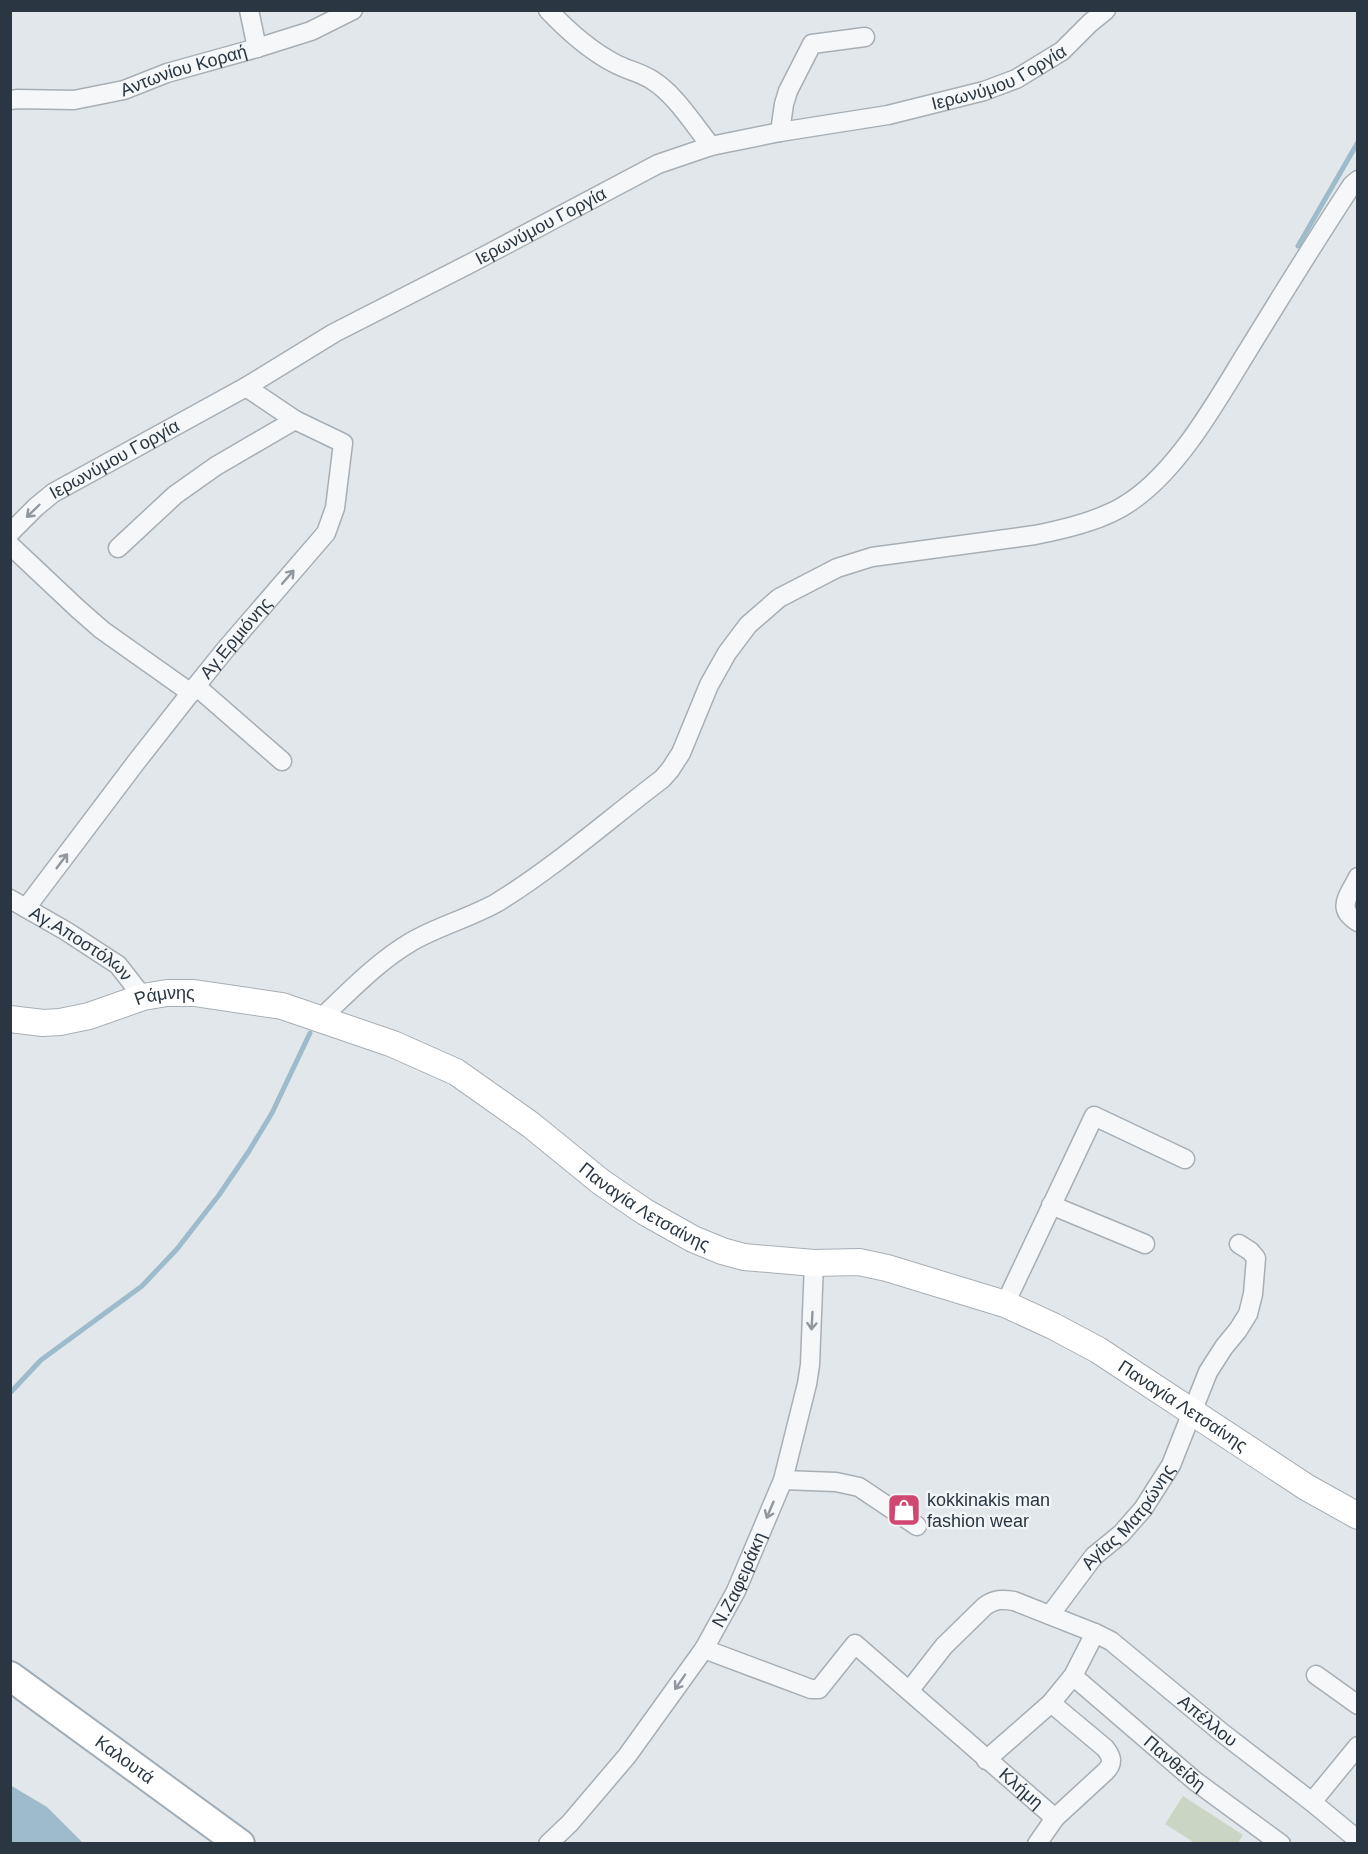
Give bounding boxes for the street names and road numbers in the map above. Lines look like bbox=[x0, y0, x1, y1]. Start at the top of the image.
street label: Αντωνίου Κοραή bbox=[117, 41, 249, 100]
street label: Ιερωνύμου Γοργία bbox=[929, 41, 1070, 114]
street label: Ιερωνύμου Γοργία bbox=[472, 183, 610, 269]
street label: Ιερωνύμου Γοργία bbox=[46, 416, 183, 503]
street label: Αγ.Ερμιόνης bbox=[196, 593, 276, 683]
street label: Αγ.Αποστόλων bbox=[26, 902, 136, 985]
street label: Ράμνης bbox=[132, 983, 195, 1009]
street label: Παναγία Λετσαίνης bbox=[575, 1158, 713, 1255]
street label: Παναγία Λετσαίνης bbox=[1115, 1356, 1251, 1456]
street label: Αγίας Ματρώνης bbox=[1077, 1460, 1179, 1573]
street label: Ν.Ζαφειράκη bbox=[708, 1529, 770, 1631]
street label: Απέλλου bbox=[1174, 1691, 1241, 1751]
street label: Καλουτά bbox=[91, 1732, 158, 1788]
street label: Πανθείδη bbox=[1140, 1732, 1209, 1795]
street label: Κλήμη bbox=[995, 1764, 1047, 1813]

